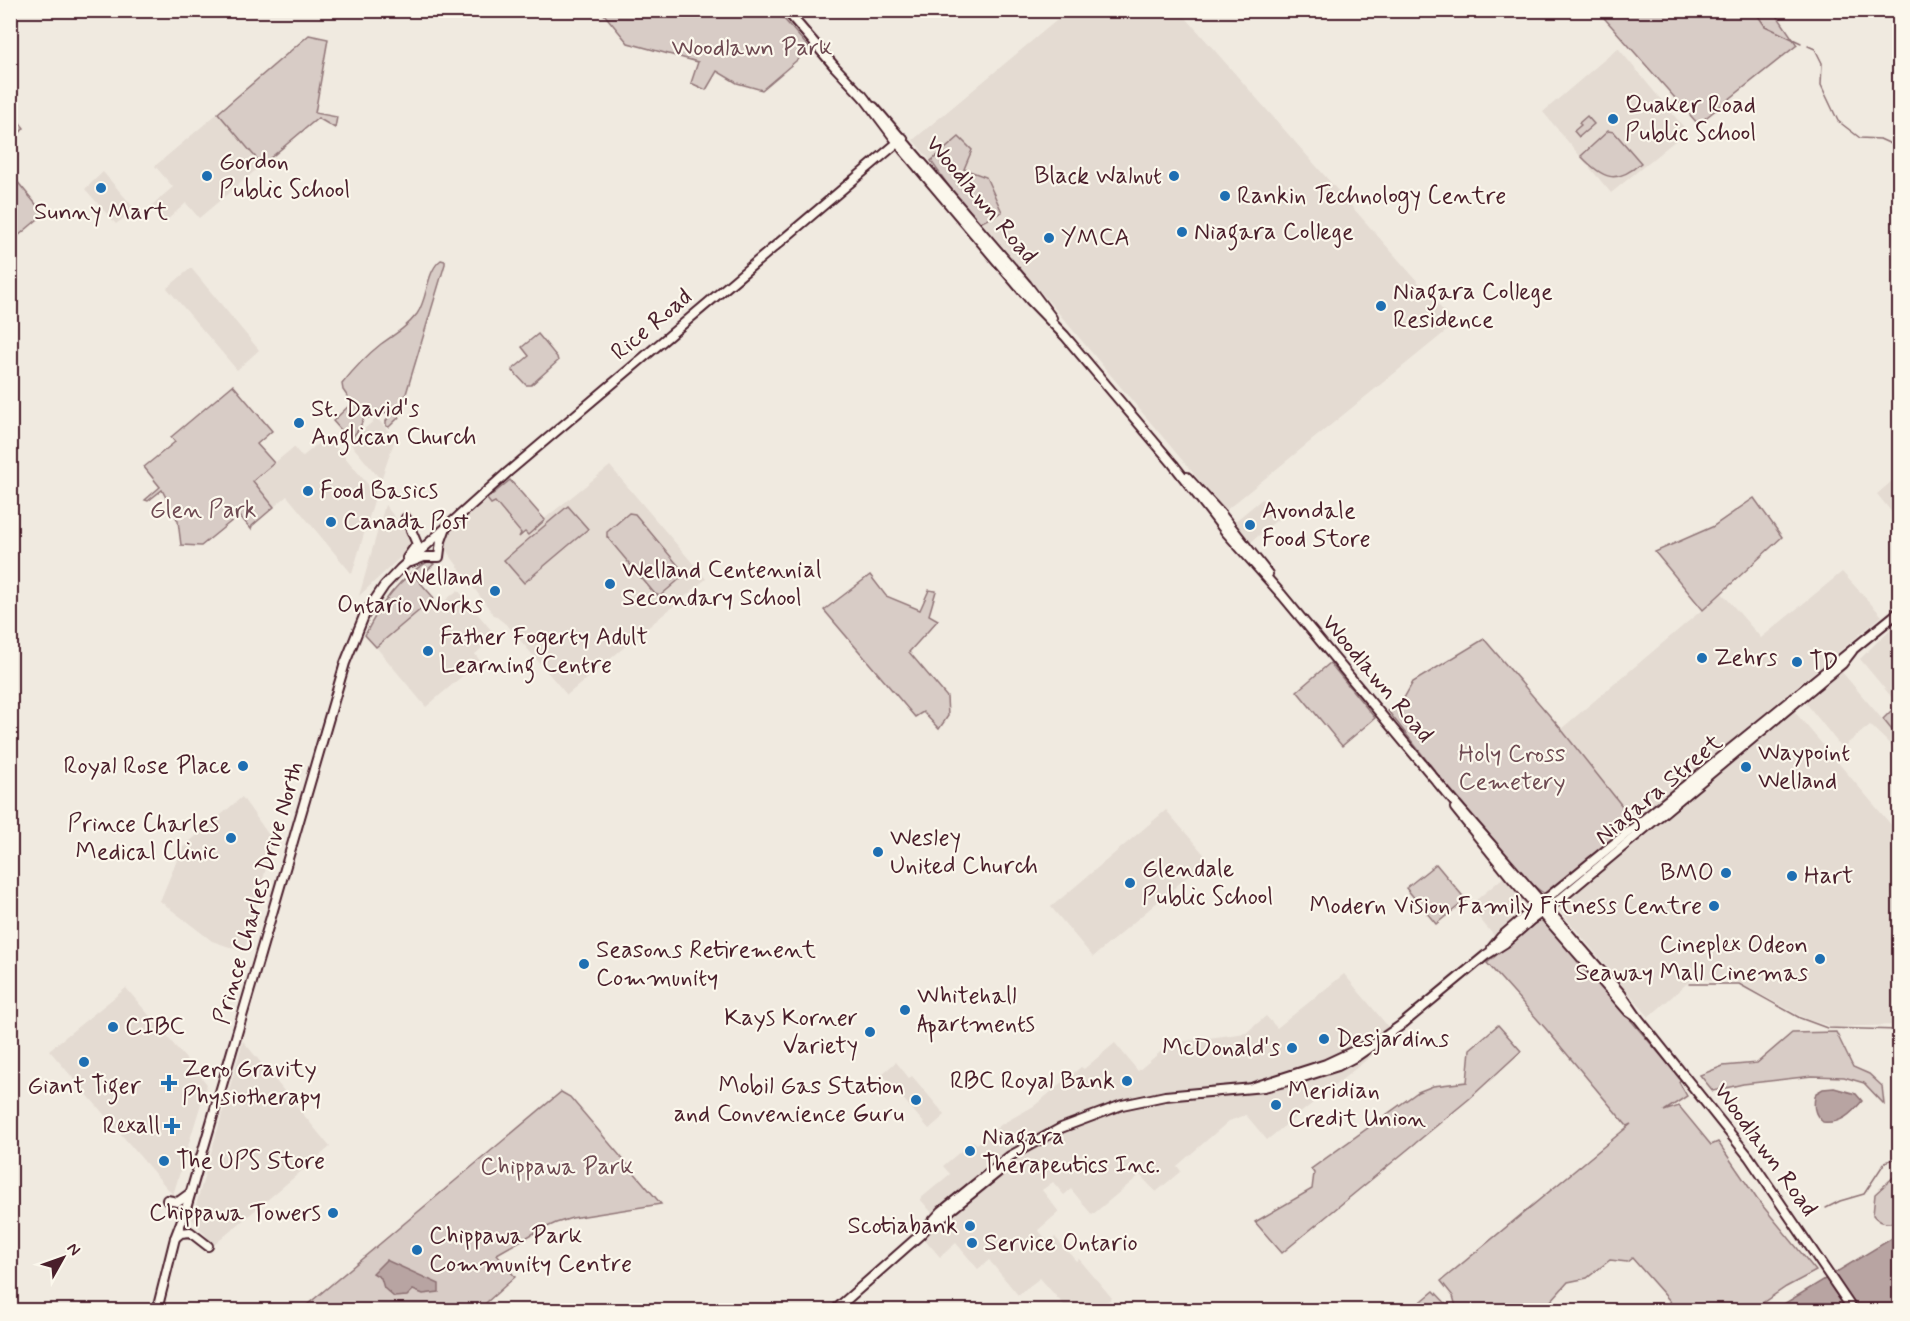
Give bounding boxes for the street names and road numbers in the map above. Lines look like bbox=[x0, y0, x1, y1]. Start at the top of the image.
street label: Woodlawn Road bbox=[918, 129, 1044, 271]
street label: Rice Road bbox=[605, 282, 699, 368]
street label: Woodlawn Road bbox=[1314, 608, 1440, 750]
street label: Niagara Street bbox=[1589, 728, 1731, 855]
street label: Prince Charles Drive North bbox=[207, 758, 311, 1028]
street label: Woodlawn Road bbox=[1706, 1077, 1824, 1223]

